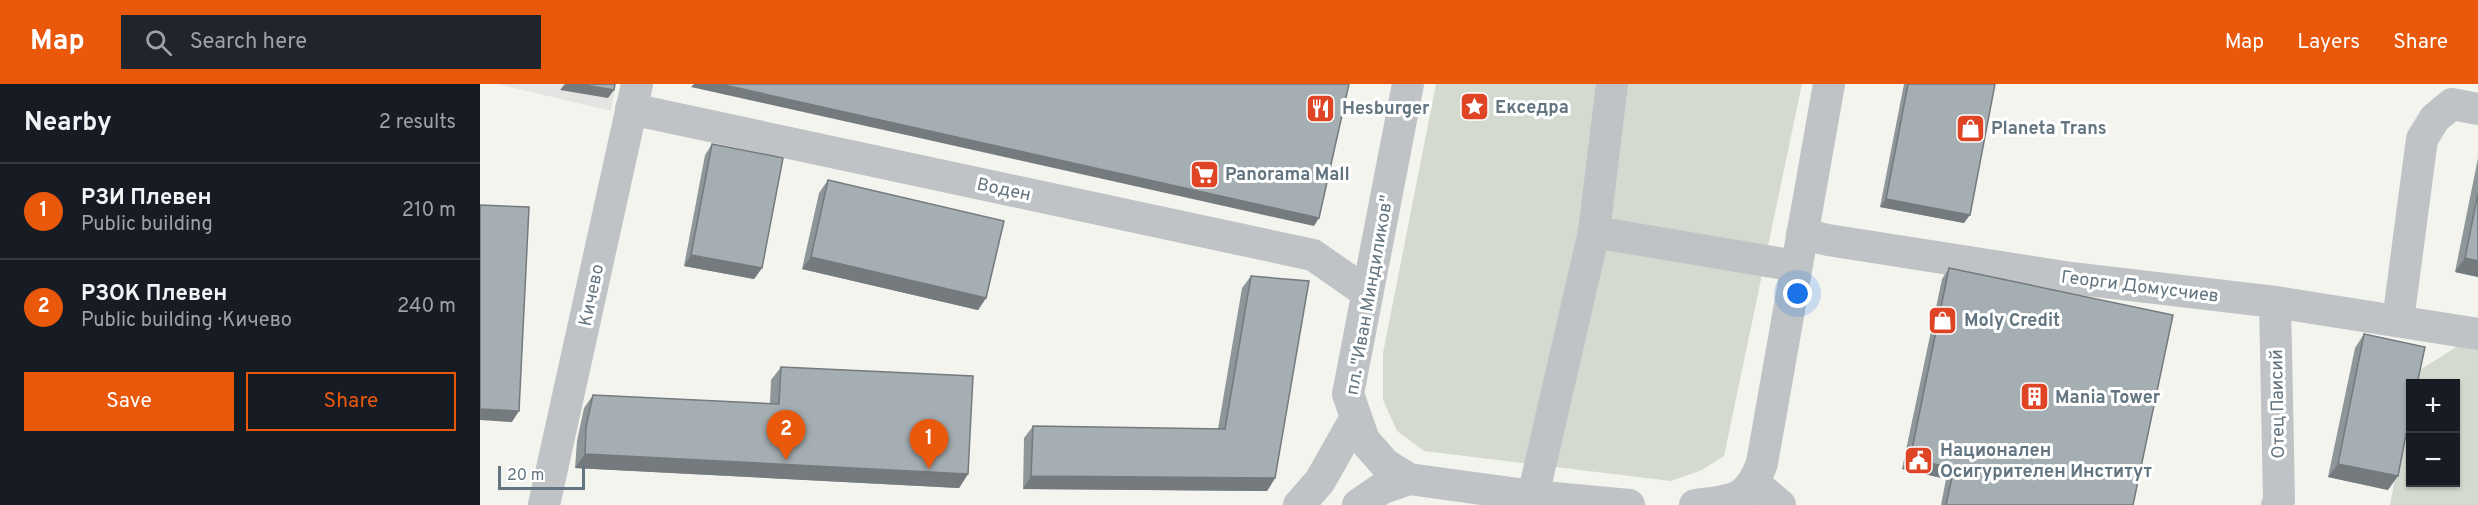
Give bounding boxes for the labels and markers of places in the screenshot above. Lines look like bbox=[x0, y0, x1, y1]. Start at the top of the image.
place icon: Екседра bbox=[1458, 91, 1490, 123]
restaurant icon: Hesburger bbox=[1305, 92, 1337, 124]
place label: Екседра bbox=[1495, 97, 1569, 120]
place label: Hesburger bbox=[1342, 98, 1430, 121]
shop icon: Planeta Trans bbox=[1954, 112, 1986, 144]
place label: Planeta Trans bbox=[1991, 118, 2107, 141]
supermarket icon: Panorama Mall bbox=[1188, 158, 1220, 190]
place label: Panorama Mall bbox=[1225, 164, 1350, 187]
shop icon: Moly Credit bbox=[1927, 304, 1959, 336]
place label: Moly Credit bbox=[1964, 310, 2060, 333]
building icon: Mania Tower bbox=[2018, 381, 2050, 413]
place label: Mania Tower bbox=[2055, 387, 2161, 410]
pin: 2 bbox=[766, 410, 806, 460]
pin: 1 bbox=[910, 420, 948, 469]
place label: Национален Осигурителен Институт bbox=[1940, 440, 2152, 484]
public building icon: Национален Осигурителен Институт bbox=[1903, 444, 1935, 476]

